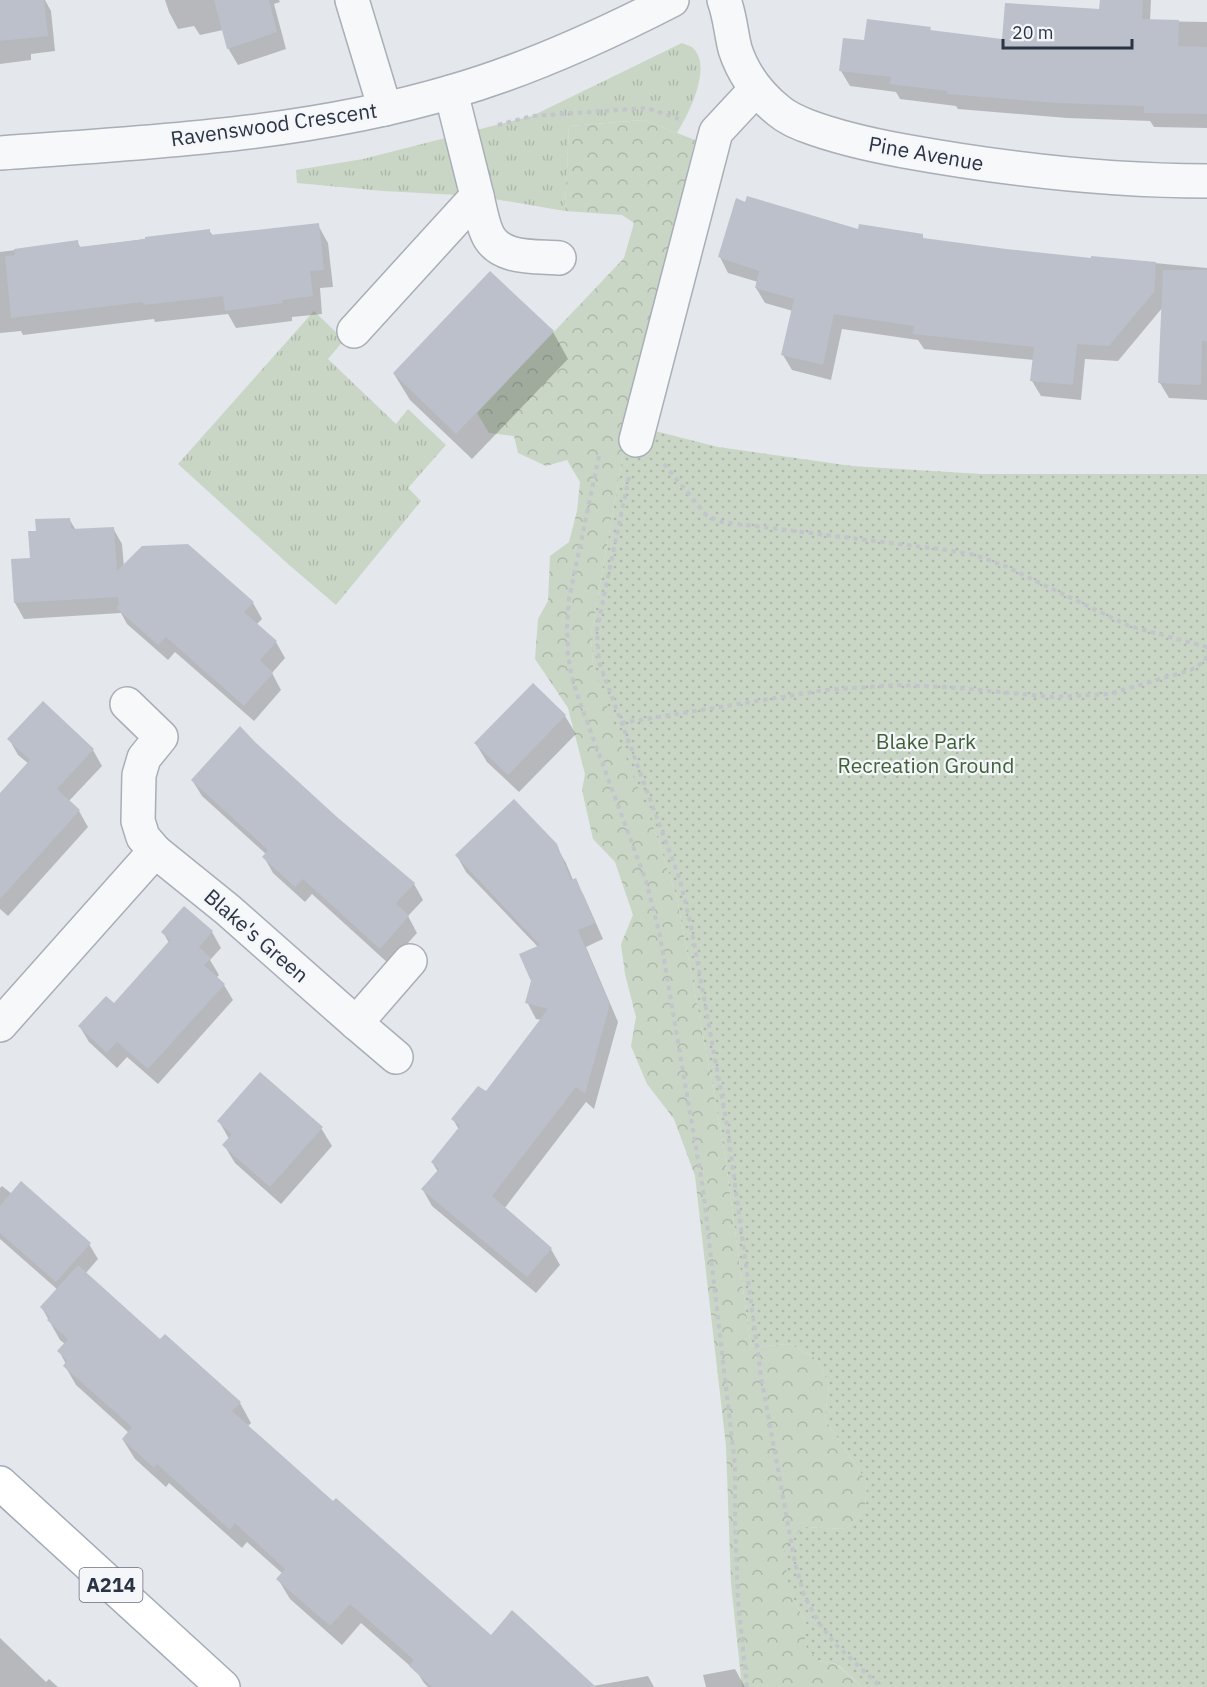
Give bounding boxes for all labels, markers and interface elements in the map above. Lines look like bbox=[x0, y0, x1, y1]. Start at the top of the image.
scale bar bbox=[1003, 12, 1132, 50]
text: 20 m bbox=[1012, 21, 1054, 44]
street label: Ravenswood Crescent bbox=[169, 96, 379, 152]
street label: Pine Avenue bbox=[866, 129, 986, 177]
park label: Blake Park Recreation Ground bbox=[838, 727, 1014, 779]
street label: Blake's Green bbox=[198, 882, 315, 988]
road number: A214 bbox=[80, 1568, 142, 1602]

